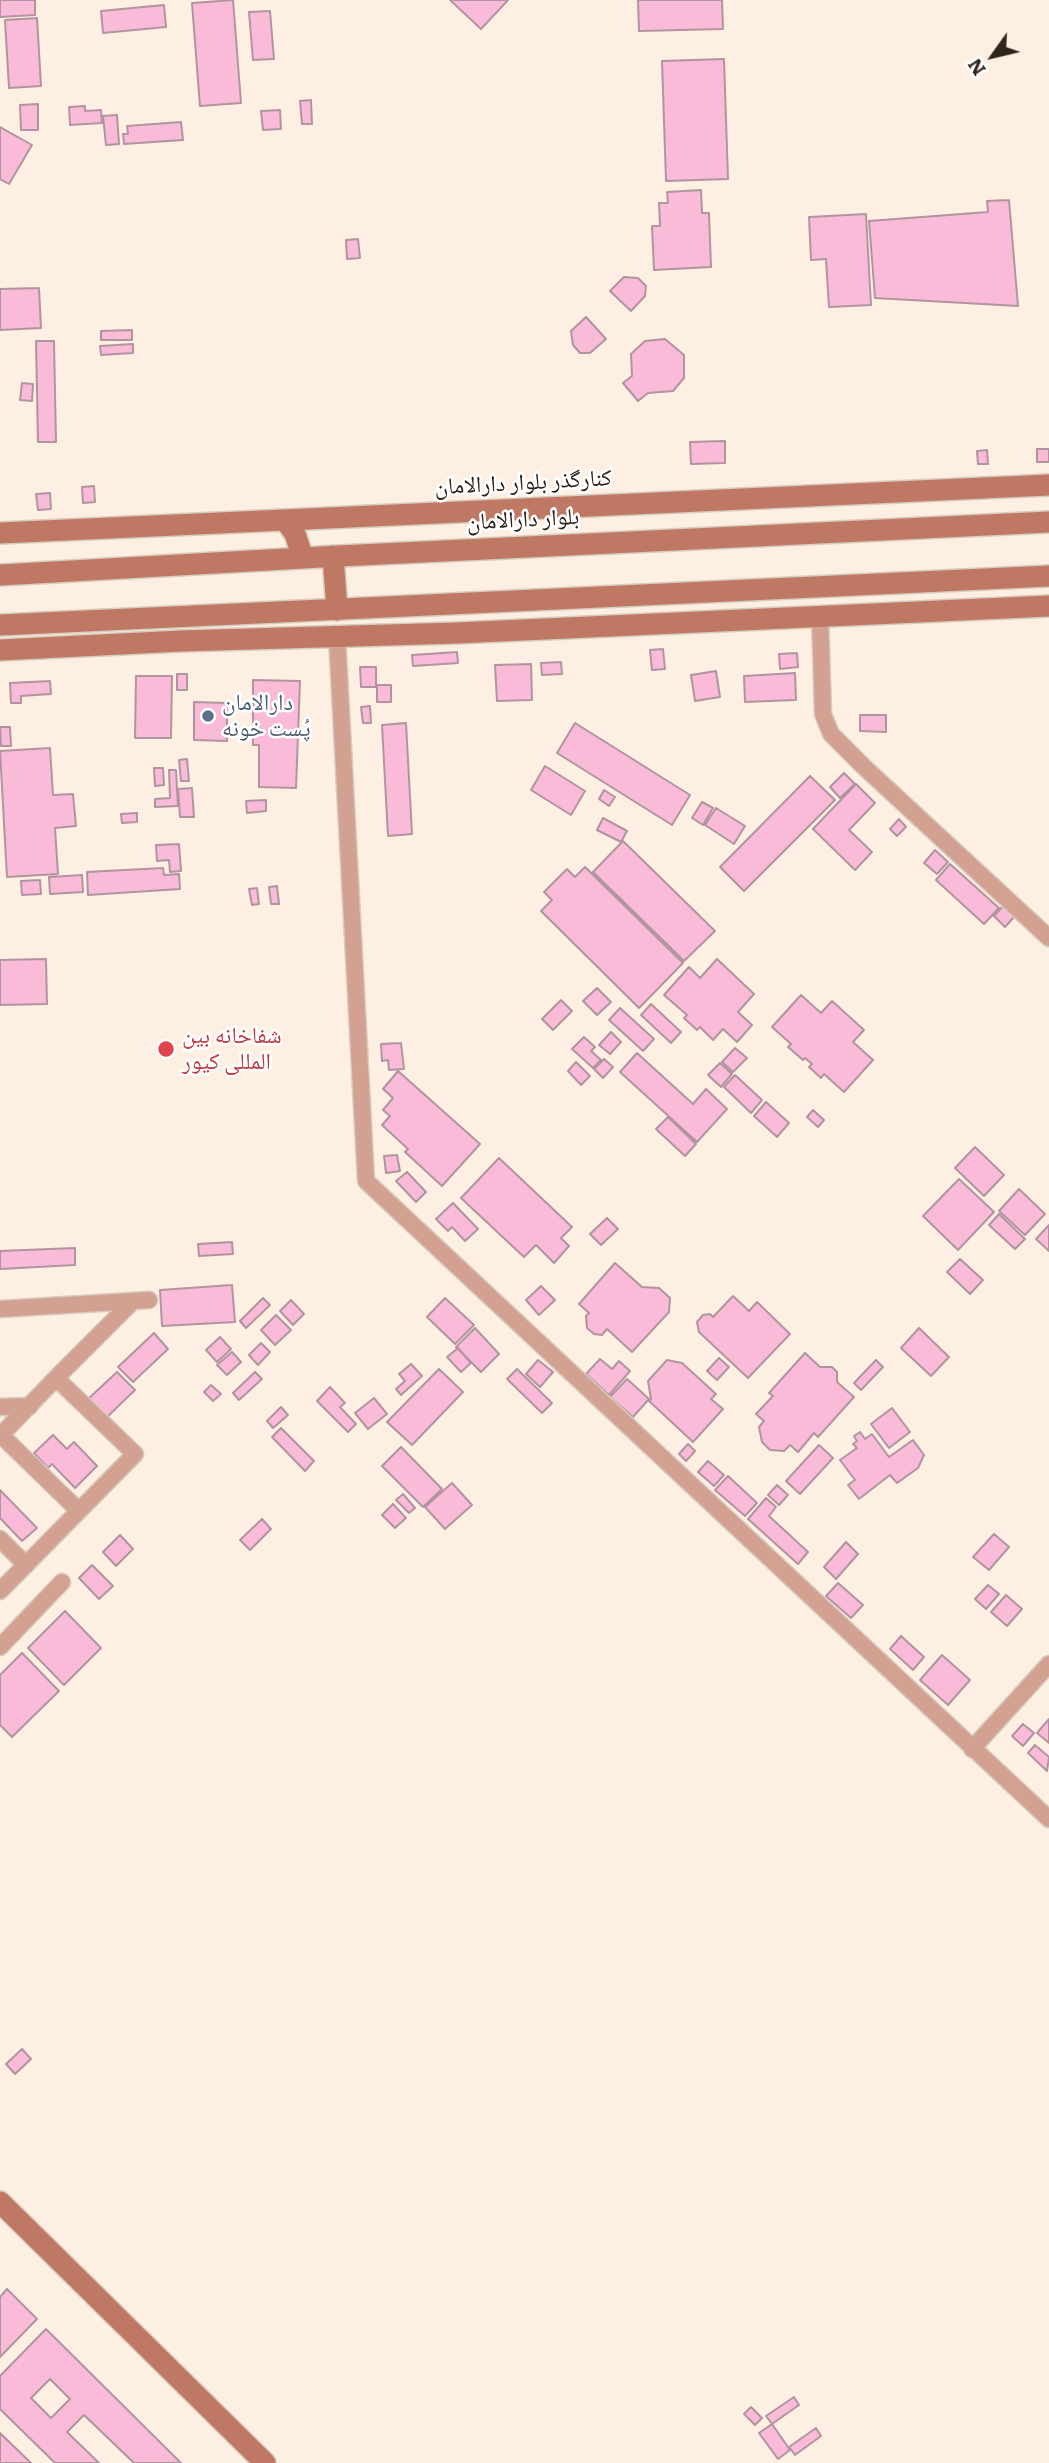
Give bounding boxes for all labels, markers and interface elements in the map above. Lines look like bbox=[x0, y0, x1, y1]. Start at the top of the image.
north arrow bbox=[958, 21, 1028, 91]
text: N bbox=[960, 53, 992, 82]
street label: کنارگذر بلوار دارالامان bbox=[434, 465, 612, 501]
street label: بلوار دارالامان bbox=[466, 503, 580, 537]
place label: دارالامان پُست خونه bbox=[222, 689, 311, 743]
marker: دارالامان پُست خونه bbox=[200, 708, 216, 724]
place label: شفاخانه بین المللی کیور bbox=[182, 1022, 282, 1076]
marker: شفاخانه بین المللی کیور bbox=[156, 1039, 176, 1059]

